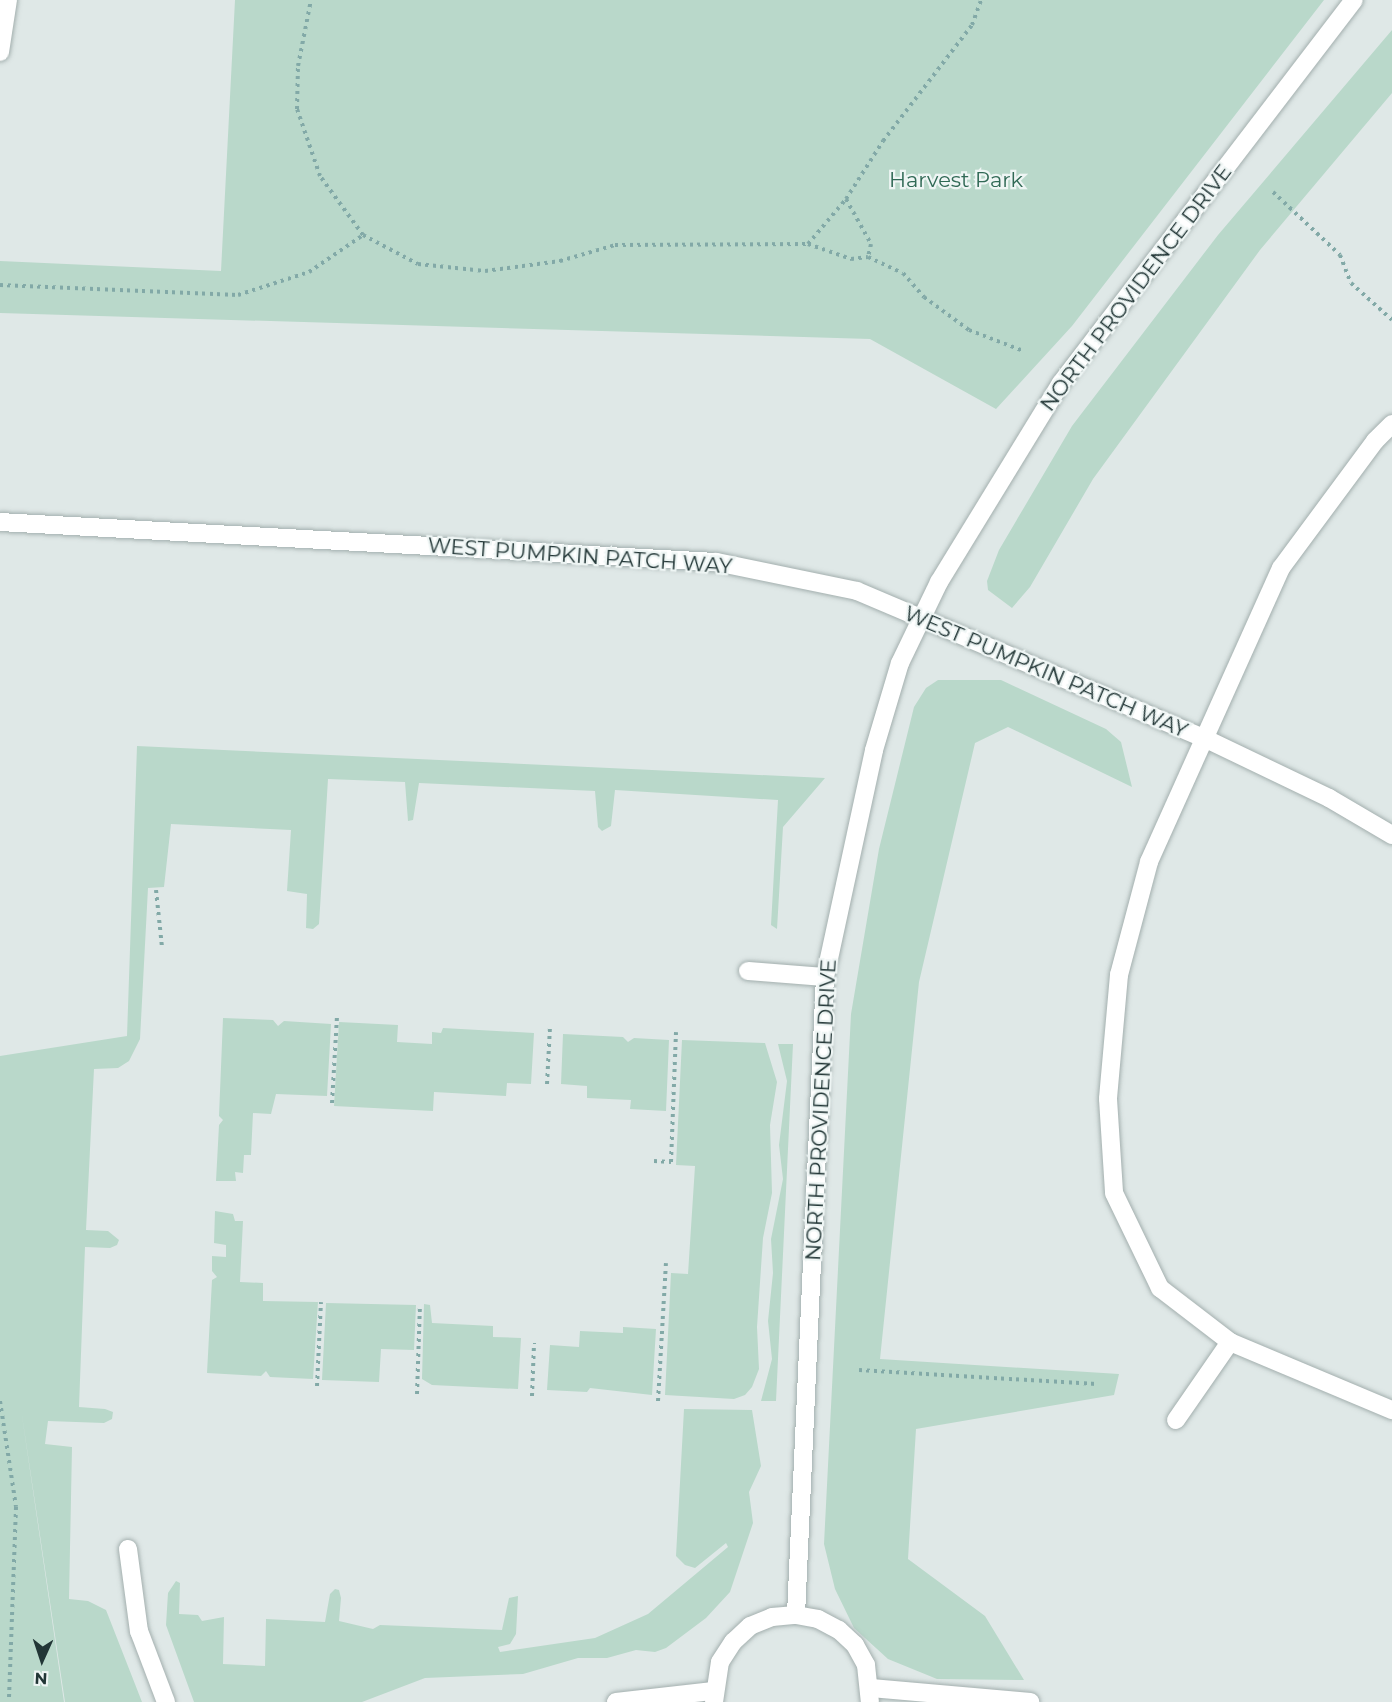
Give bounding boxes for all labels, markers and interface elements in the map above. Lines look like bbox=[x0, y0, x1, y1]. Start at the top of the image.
street label: NORTH PROVIDENCE DRIVE bbox=[1035, 160, 1237, 416]
park label: Harvest Park bbox=[889, 167, 1023, 193]
street label: WEST PUMPKIN PATCH WAY bbox=[427, 533, 733, 579]
street label: WEST PUMPKIN PATCH WAY bbox=[900, 601, 1192, 743]
street label: NORTH PROVIDENCE DRIVE bbox=[801, 959, 841, 1261]
north arrow bbox=[12, 1630, 72, 1690]
text: N bbox=[34, 1669, 48, 1688]

